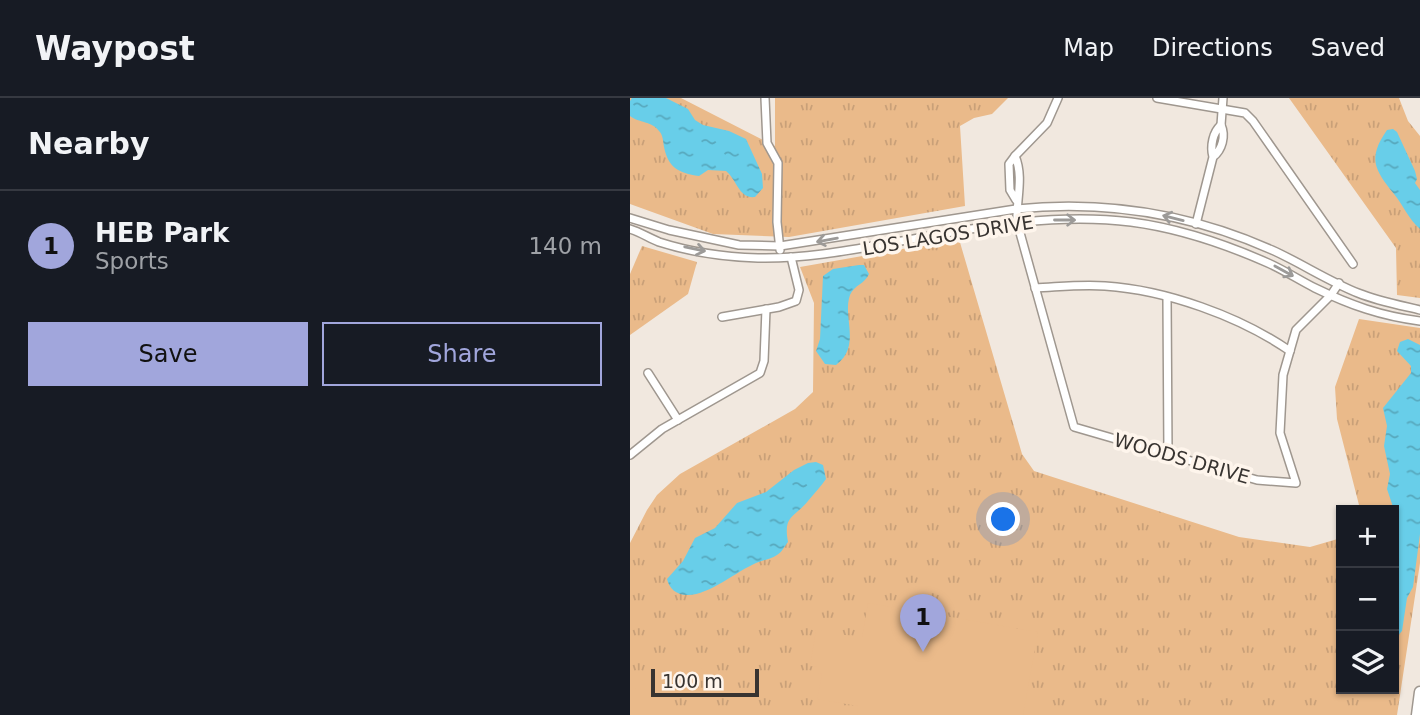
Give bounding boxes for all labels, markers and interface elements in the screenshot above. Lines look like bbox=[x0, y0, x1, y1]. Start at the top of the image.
text: Waypost bbox=[35, 29, 195, 68]
text: Map bbox=[1063, 34, 1114, 62]
text: Directions bbox=[1152, 34, 1273, 62]
text: Saved bbox=[1311, 34, 1385, 62]
text: Nearby bbox=[28, 126, 150, 161]
street label: LOS LAGOS DRIVE bbox=[861, 211, 1035, 259]
one-way arrow bbox=[1162, 211, 1185, 224]
one-way arrow bbox=[1054, 213, 1077, 227]
text: HEB Park bbox=[95, 218, 229, 248]
text: 1 bbox=[43, 233, 59, 259]
text: 140 m bbox=[528, 233, 602, 259]
one-way arrow bbox=[816, 234, 839, 247]
one-way arrow bbox=[683, 243, 706, 257]
text: Sports bbox=[95, 248, 169, 274]
one-way arrow bbox=[1274, 264, 1294, 278]
button: Save bbox=[28, 322, 308, 386]
button: Share bbox=[322, 322, 602, 386]
street label: WOODS DRIVE bbox=[1112, 428, 1252, 488]
your location bbox=[986, 502, 1020, 536]
map controls bbox=[1336, 505, 1399, 694]
button: + bbox=[1336, 505, 1399, 568]
button: − bbox=[1336, 568, 1399, 631]
pin: 1 bbox=[900, 594, 946, 652]
button: layers bbox=[1336, 631, 1399, 694]
scale bar bbox=[651, 666, 760, 698]
text: 100 m bbox=[662, 670, 723, 692]

